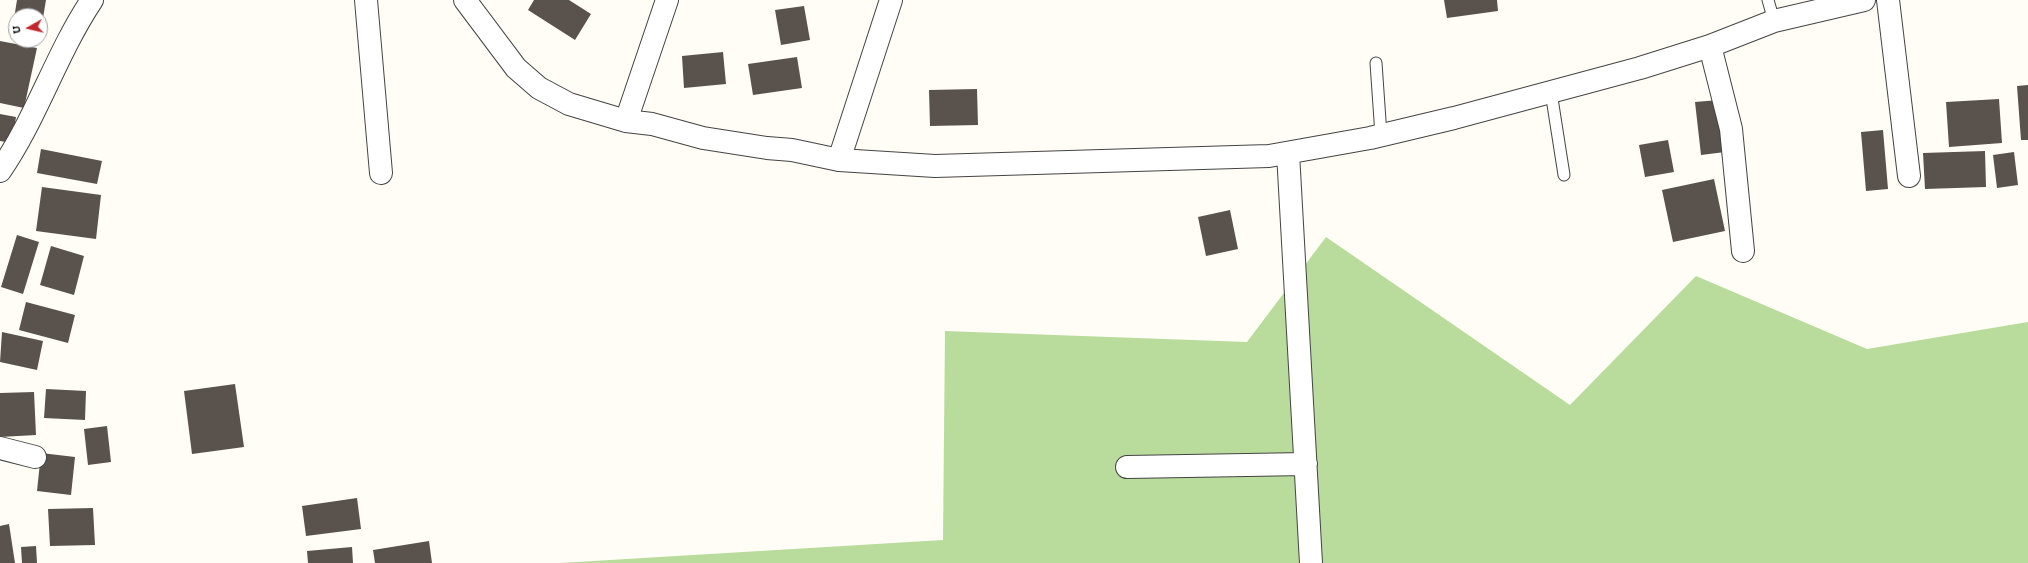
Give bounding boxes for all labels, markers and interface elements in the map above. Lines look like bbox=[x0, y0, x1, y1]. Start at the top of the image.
north arrow bbox=[8, 8, 48, 48]
text: U bbox=[10, 25, 24, 34]

